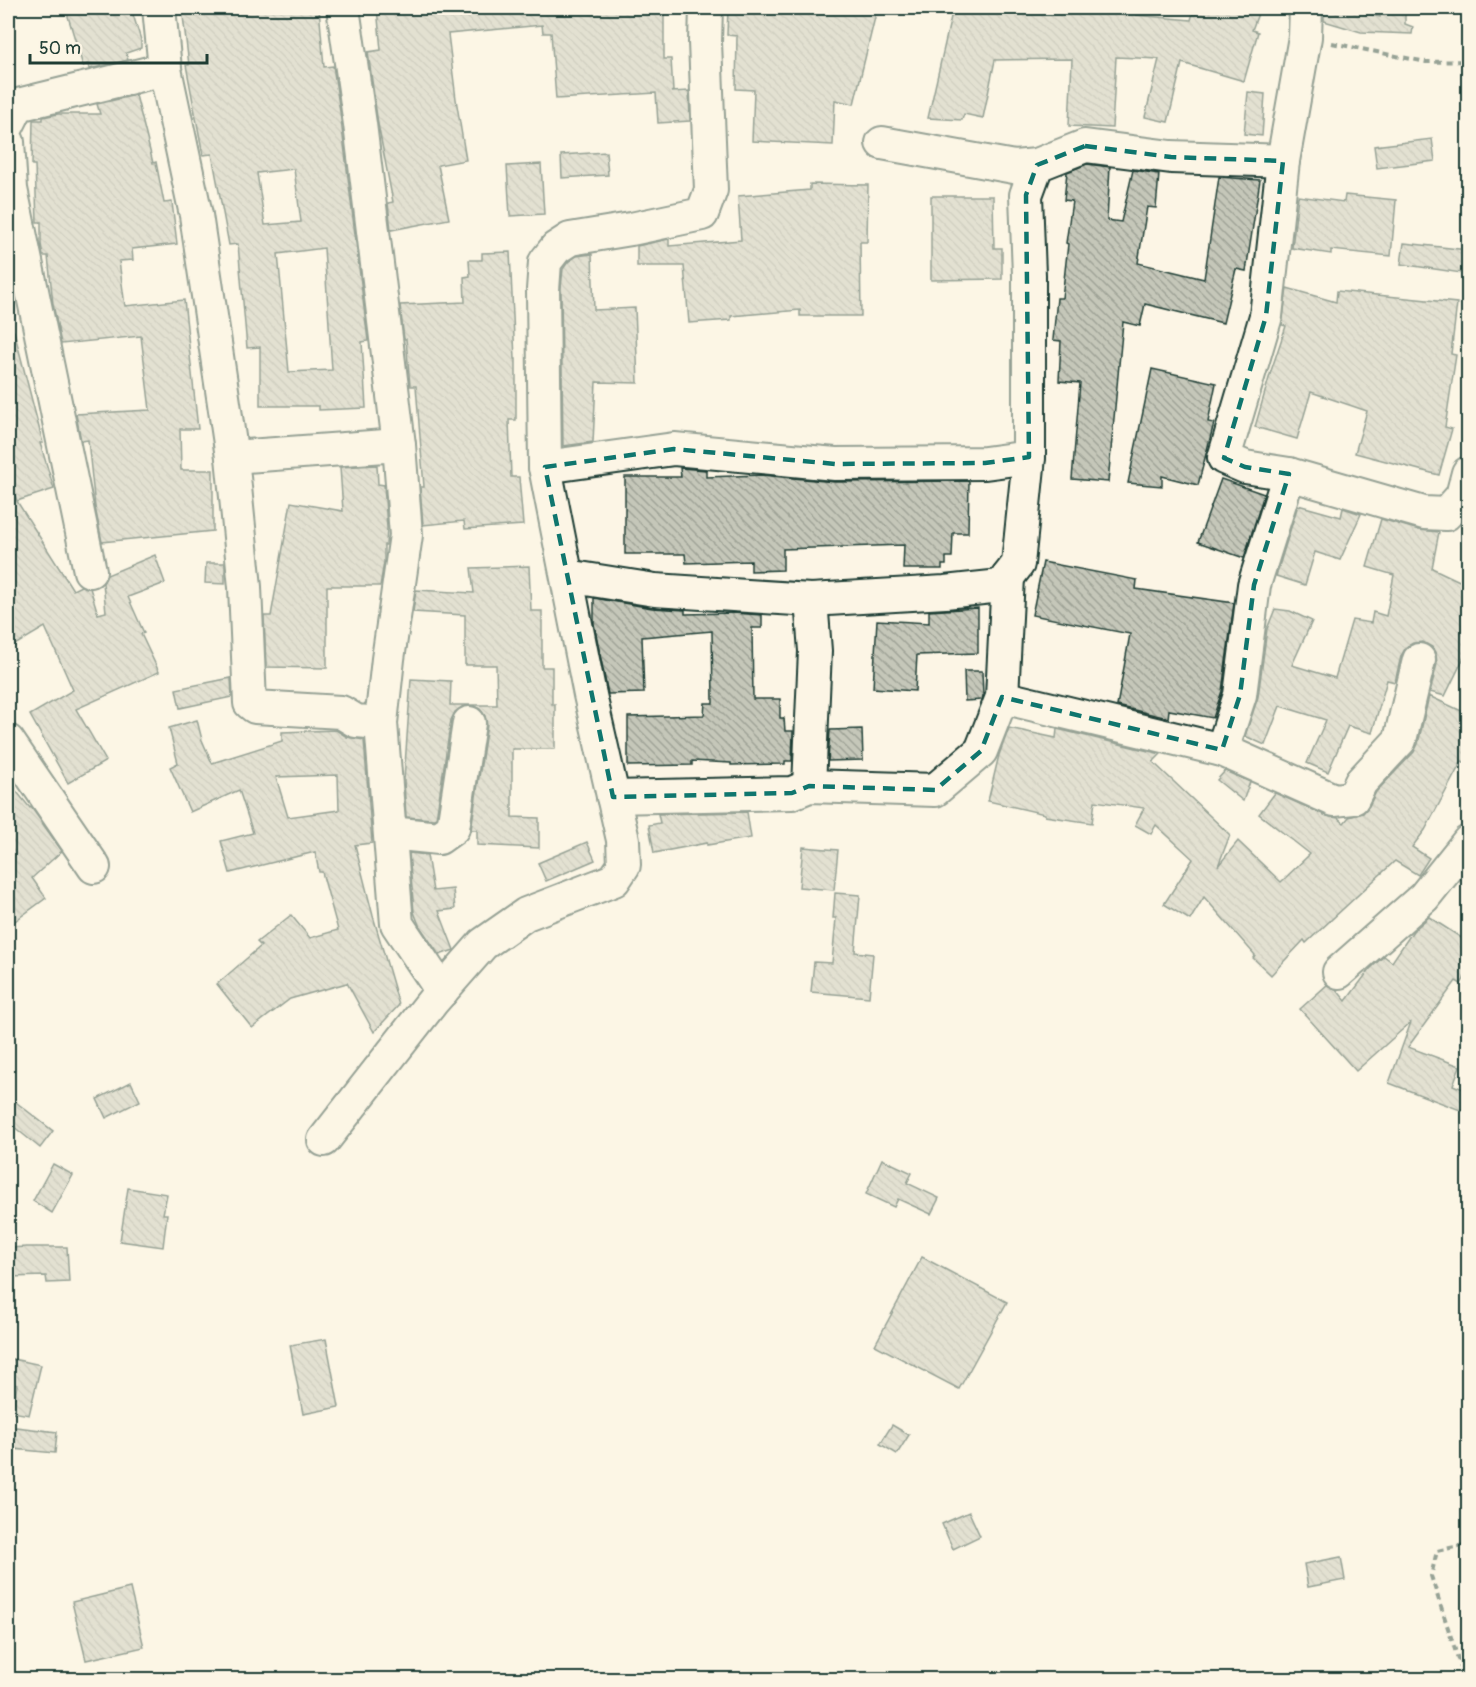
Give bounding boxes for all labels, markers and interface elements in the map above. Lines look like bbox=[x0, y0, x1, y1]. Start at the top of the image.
scale bar bbox=[30, 27, 207, 65]
text: 50 m bbox=[39, 37, 81, 60]

